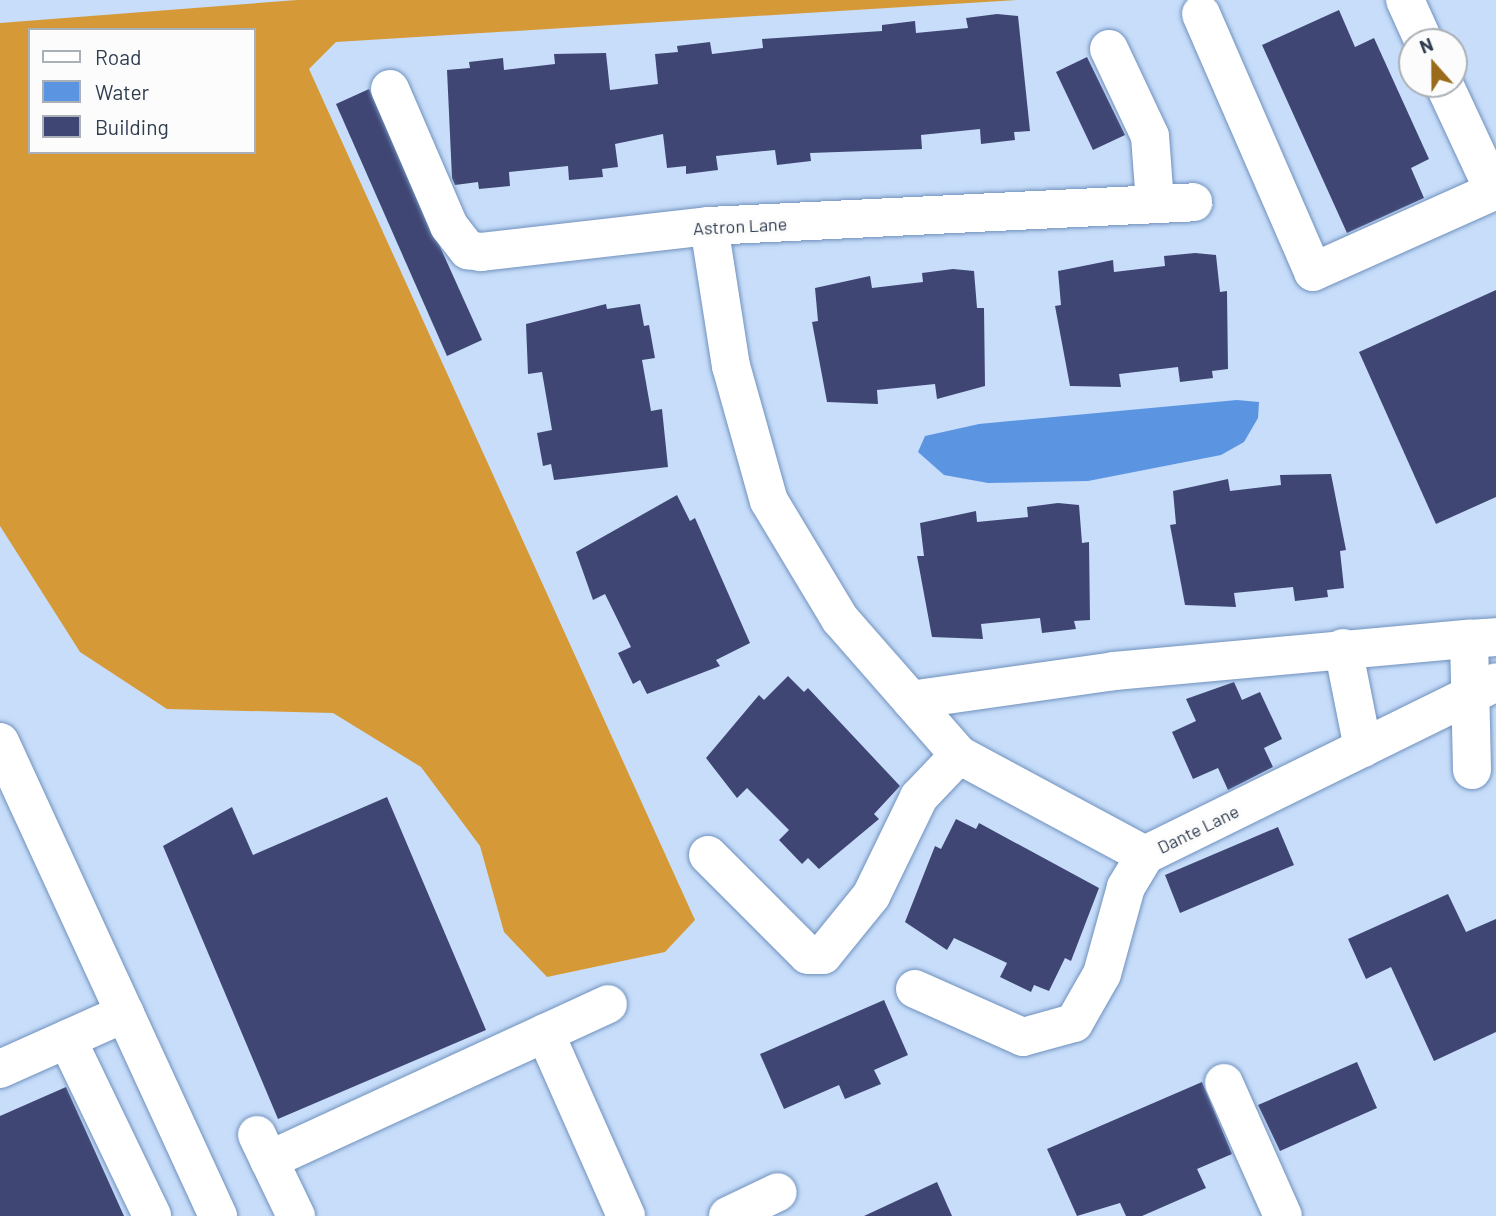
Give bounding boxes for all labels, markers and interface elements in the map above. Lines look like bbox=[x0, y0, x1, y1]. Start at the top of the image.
legend bbox=[28, 28, 256, 154]
north arrow bbox=[1398, 28, 1468, 98]
text: N bbox=[1416, 32, 1436, 58]
text: Road bbox=[95, 44, 141, 69]
text: Water bbox=[95, 79, 149, 104]
text: Building bbox=[95, 114, 169, 139]
street label: Astron Lane bbox=[692, 213, 788, 239]
street label: Dante Lane bbox=[1154, 800, 1242, 858]

